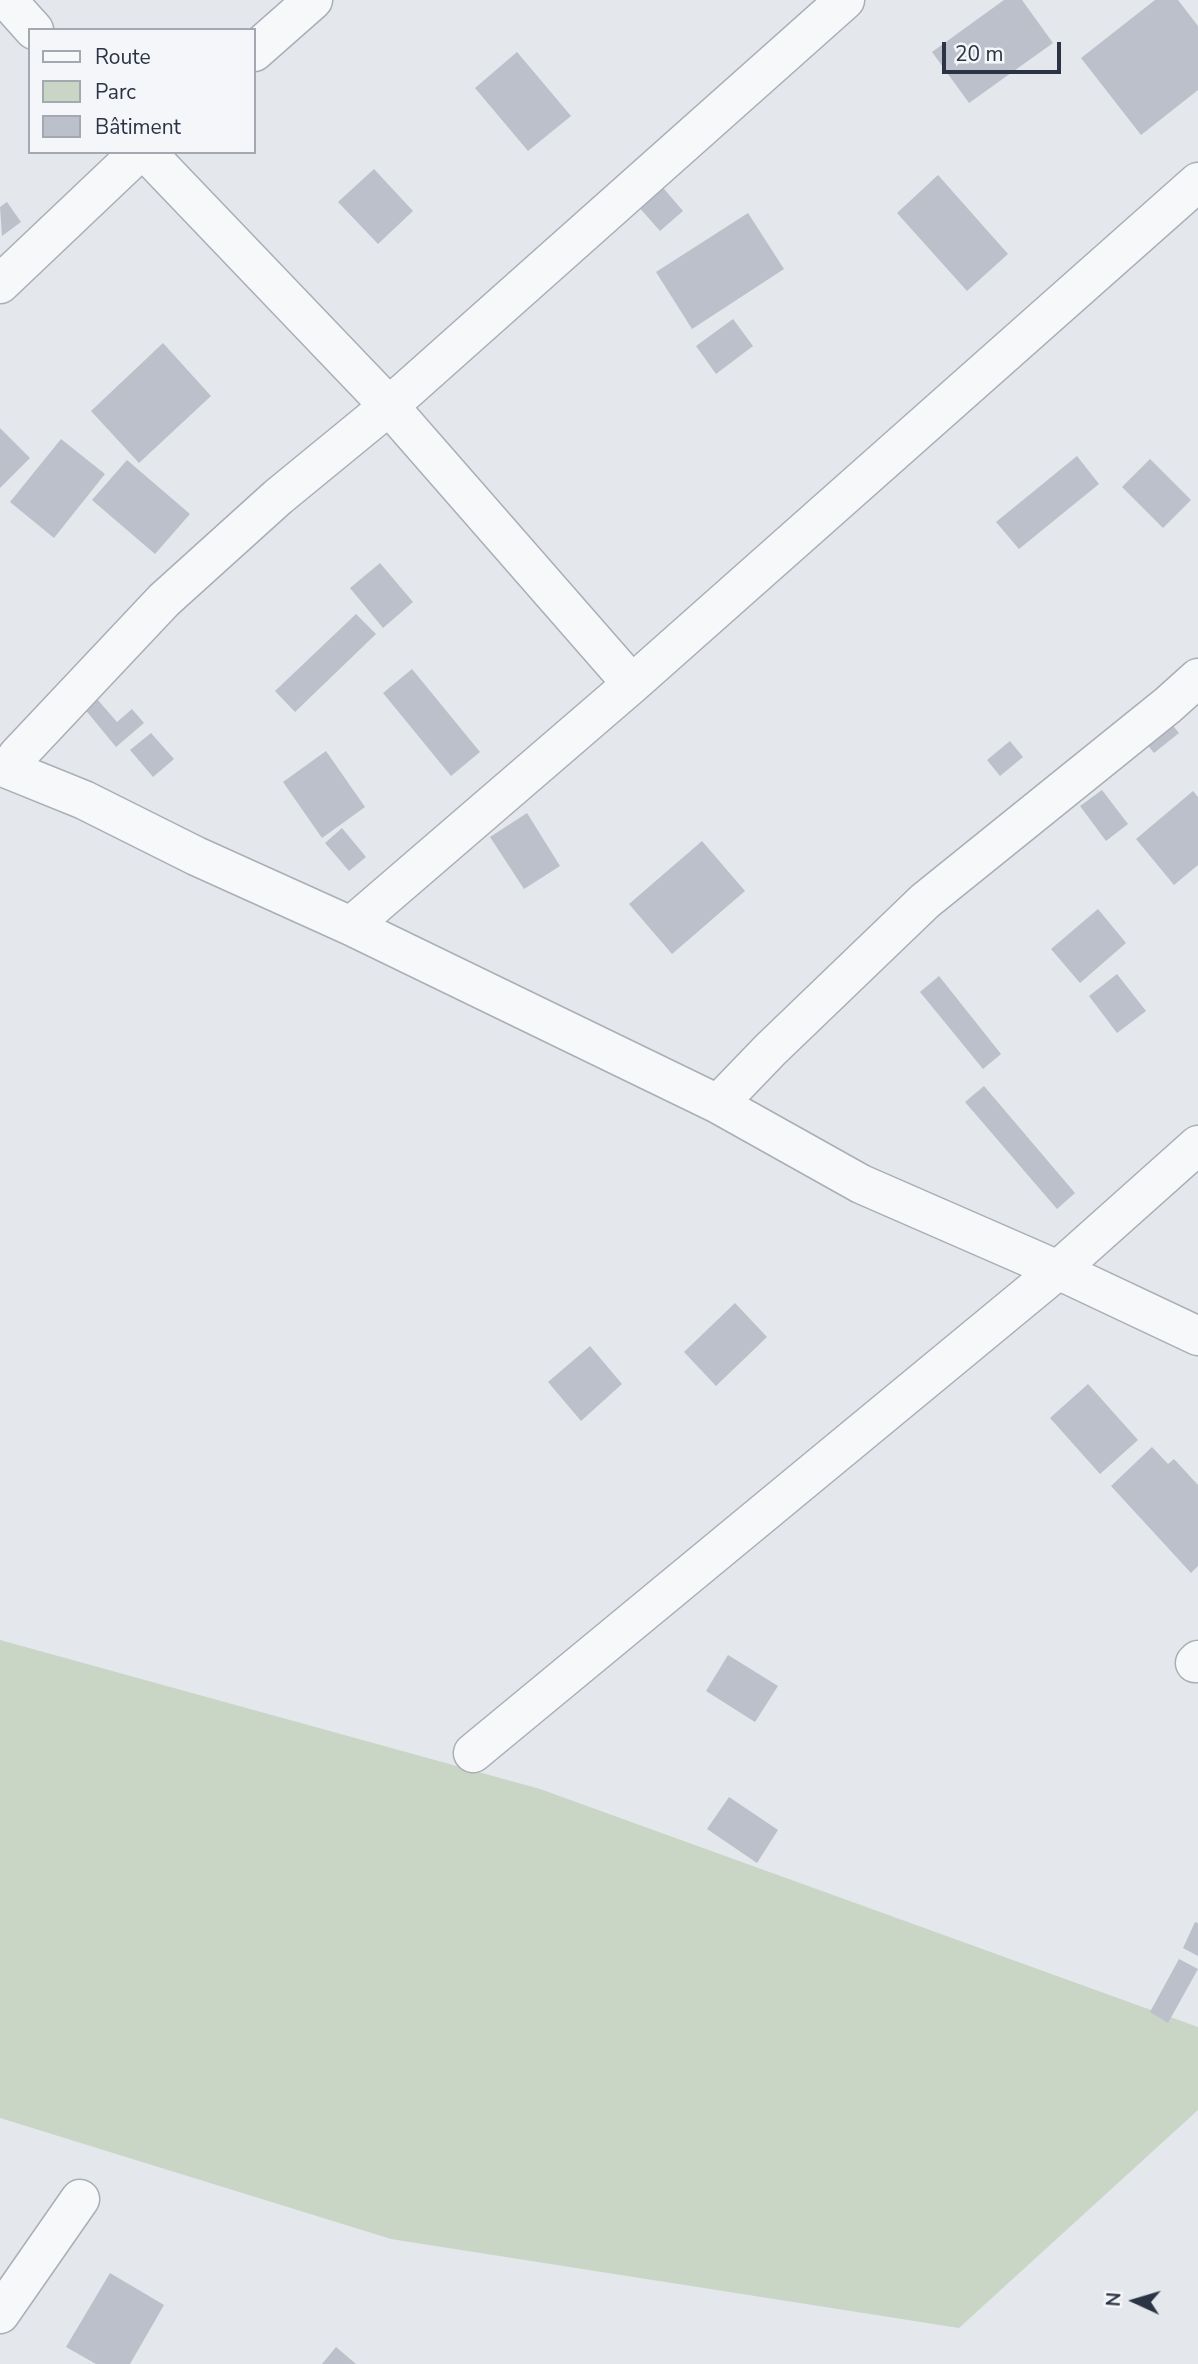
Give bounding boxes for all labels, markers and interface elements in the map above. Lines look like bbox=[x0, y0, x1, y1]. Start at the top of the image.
legend bbox=[28, 28, 256, 154]
scale bar bbox=[946, 28, 1065, 72]
text: 20 m bbox=[955, 40, 1004, 68]
text: Route bbox=[95, 43, 151, 71]
text: Parc bbox=[95, 78, 136, 106]
text: Bâtiment bbox=[95, 113, 181, 141]
north arrow bbox=[1100, 2266, 1170, 2336]
text: N bbox=[1101, 2292, 1128, 2308]

